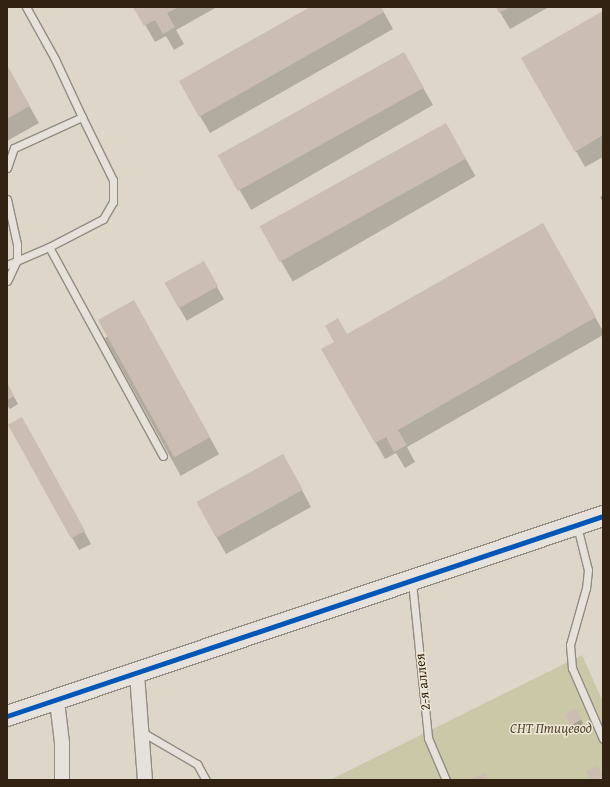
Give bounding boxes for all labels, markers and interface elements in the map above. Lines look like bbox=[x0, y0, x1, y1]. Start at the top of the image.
street label: 2-я аллея bbox=[411, 653, 433, 711]
park label: СНТ Птицевод bbox=[510, 720, 592, 736]

